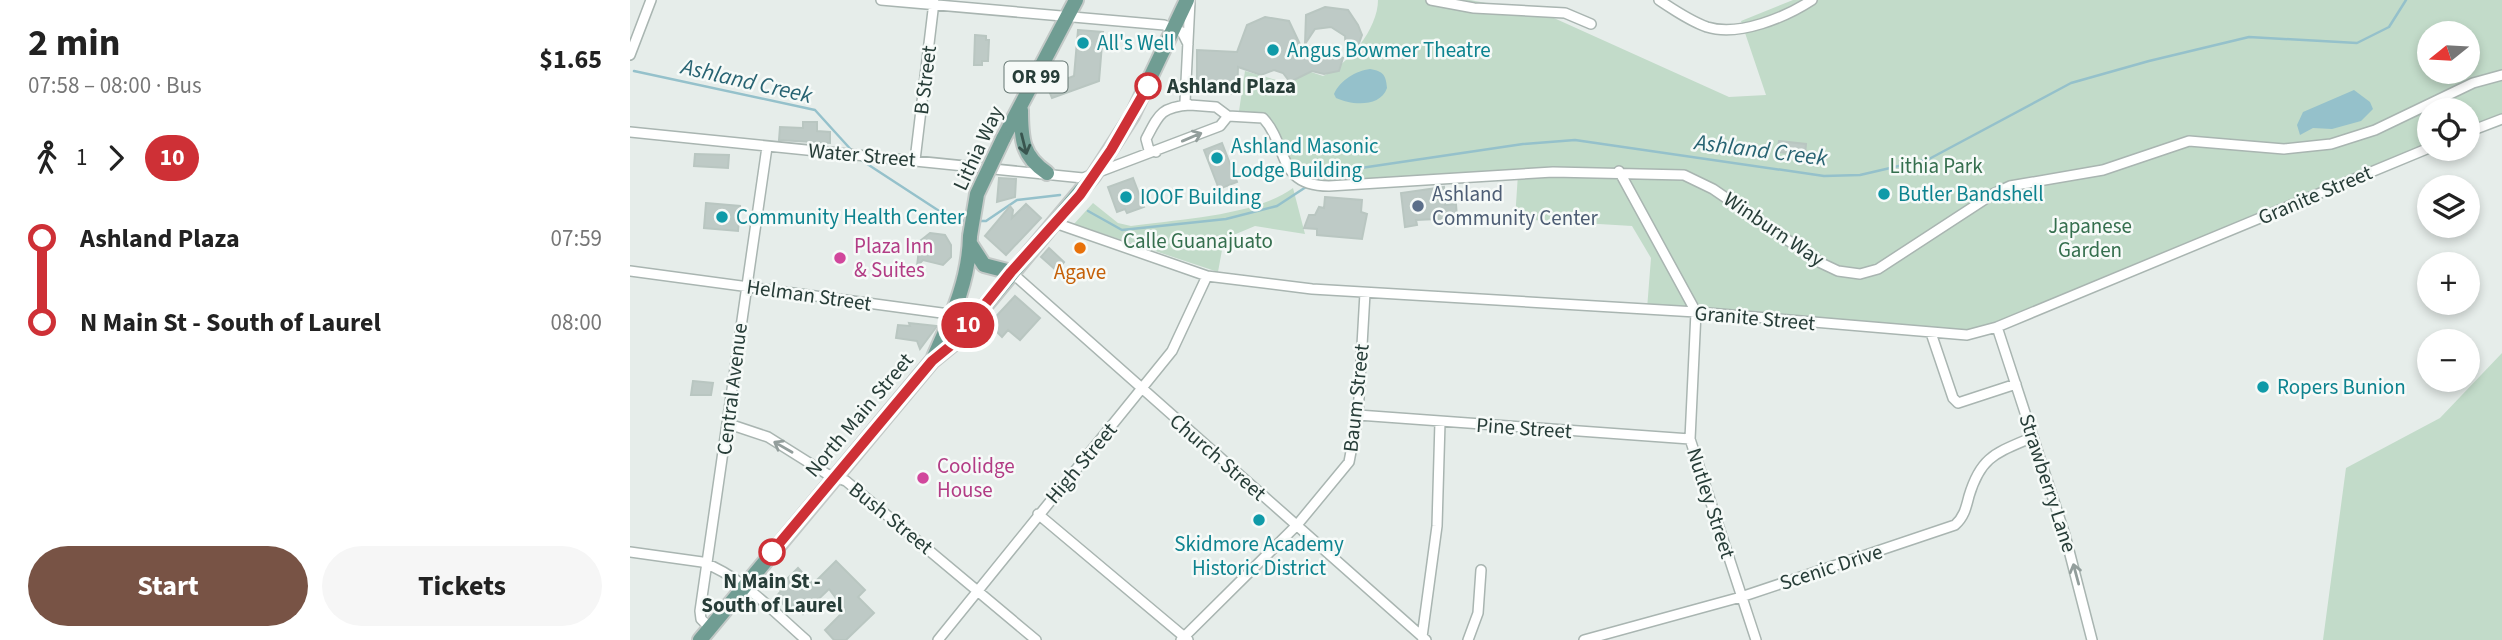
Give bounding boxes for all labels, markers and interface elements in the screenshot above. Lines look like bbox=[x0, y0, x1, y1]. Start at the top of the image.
text: 2 min bbox=[28, 16, 120, 70]
north arrow bbox=[2417, 21, 2480, 84]
map controls bbox=[2417, 21, 2480, 392]
place label: All's Well bbox=[1097, 28, 1175, 58]
marker: All's Well bbox=[1075, 35, 1091, 51]
place label: Angus Bowmer Theatre bbox=[1287, 35, 1491, 65]
text: $1.65 bbox=[539, 41, 602, 78]
marker: Angus Bowmer Theatre bbox=[1265, 42, 1281, 58]
street label: B Street bbox=[906, 44, 944, 116]
water label: Ashland Creek bbox=[676, 49, 817, 112]
road number: OR 99 bbox=[1004, 61, 1068, 92]
text: 07:58 – 08:00 · Bus bbox=[28, 69, 202, 102]
place label: Ashland Plaza bbox=[1166, 71, 1296, 101]
marker: Ashland Plaza bbox=[1135, 73, 1161, 99]
button: locate bbox=[2417, 98, 2480, 161]
street label: Lithia Way bbox=[945, 101, 1011, 195]
water label: Ashland Creek bbox=[1691, 125, 1830, 175]
one-way arrow bbox=[1181, 130, 1202, 143]
place label: Ashland Masonic Lodge Building bbox=[1231, 131, 1379, 185]
one-way arrow bbox=[1018, 132, 1031, 154]
street label: Water Street bbox=[807, 135, 917, 175]
icon: walk bbox=[28, 139, 66, 177]
icon: forward bbox=[97, 139, 135, 177]
text: 10 bbox=[159, 140, 185, 175]
text: 1 bbox=[76, 141, 87, 174]
marker: Ashland Masonic Lodge Building bbox=[1209, 150, 1225, 166]
park label: Lithia Park bbox=[1889, 151, 1983, 181]
street label: Granite Street bbox=[2253, 158, 2377, 232]
button: layers bbox=[2417, 175, 2480, 238]
place label: Ashland Community Center bbox=[1432, 179, 1598, 233]
place label: Butler Bandshell bbox=[1898, 179, 2044, 209]
place label: IOOF Building bbox=[1140, 182, 1262, 212]
street label: Winburn Way bbox=[1718, 184, 1831, 274]
marker: Butler Bandshell bbox=[1876, 186, 1892, 202]
marker: IOOF Building bbox=[1118, 189, 1134, 205]
marker: Ashland Community Center bbox=[1410, 198, 1426, 214]
place label: Community Health Center bbox=[736, 202, 965, 232]
marker: Community Health Center bbox=[714, 209, 730, 225]
park label: Japanese Garden bbox=[2048, 211, 2132, 265]
text: Ashland Plaza bbox=[80, 220, 240, 257]
text: 07:59 bbox=[551, 222, 602, 255]
park label: Calle Guanajuato bbox=[1123, 226, 1273, 256]
place label: Plaza Inn & Suites bbox=[854, 231, 934, 285]
marker: Agave bbox=[1072, 240, 1088, 256]
marker: Plaza Inn & Suites bbox=[832, 250, 848, 266]
button: + bbox=[2417, 252, 2480, 315]
place label: Agave bbox=[1054, 257, 1106, 287]
street label: Helman Street bbox=[745, 271, 873, 319]
street label: Granite Street bbox=[1693, 298, 1817, 338]
line badge: 10 bbox=[936, 302, 1000, 348]
text: N Main St - South of Laurel bbox=[80, 304, 381, 341]
text: 08:00 bbox=[551, 306, 602, 339]
text: 10 bbox=[955, 307, 981, 342]
street label: Central Avenue bbox=[709, 321, 755, 457]
button: − bbox=[2417, 329, 2480, 392]
street label: Baum Street bbox=[1335, 342, 1377, 454]
street label: North Main Street bbox=[798, 346, 920, 484]
place label: Ropers Bunion bbox=[2277, 372, 2406, 402]
marker: Ropers Bunion bbox=[2255, 379, 2271, 395]
street label: Church Street bbox=[1163, 406, 1273, 508]
street label: Pine Street bbox=[1475, 410, 1573, 446]
street label: Strawberry Lane bbox=[2011, 410, 2085, 556]
street label: High Street bbox=[1038, 416, 1124, 510]
one-way arrow bbox=[774, 440, 794, 454]
street label: Nutley Street bbox=[1679, 444, 1743, 562]
place label: Coolidge House bbox=[937, 451, 1015, 505]
marker: Coolidge House bbox=[915, 470, 931, 486]
street label: Bush Street bbox=[842, 475, 940, 561]
marker: Skidmore Academy Historic District bbox=[1251, 512, 1267, 528]
place label: Skidmore Academy Historic District bbox=[1174, 529, 1344, 583]
street label: Scenic Drive bbox=[1776, 536, 1886, 598]
marker: N Main St - South of Laurel bbox=[759, 539, 785, 565]
button: Start bbox=[28, 546, 308, 626]
button: Tickets bbox=[322, 546, 602, 626]
one-way arrow bbox=[2069, 563, 2082, 585]
place label: N Main St - South of Laurel bbox=[701, 566, 843, 620]

